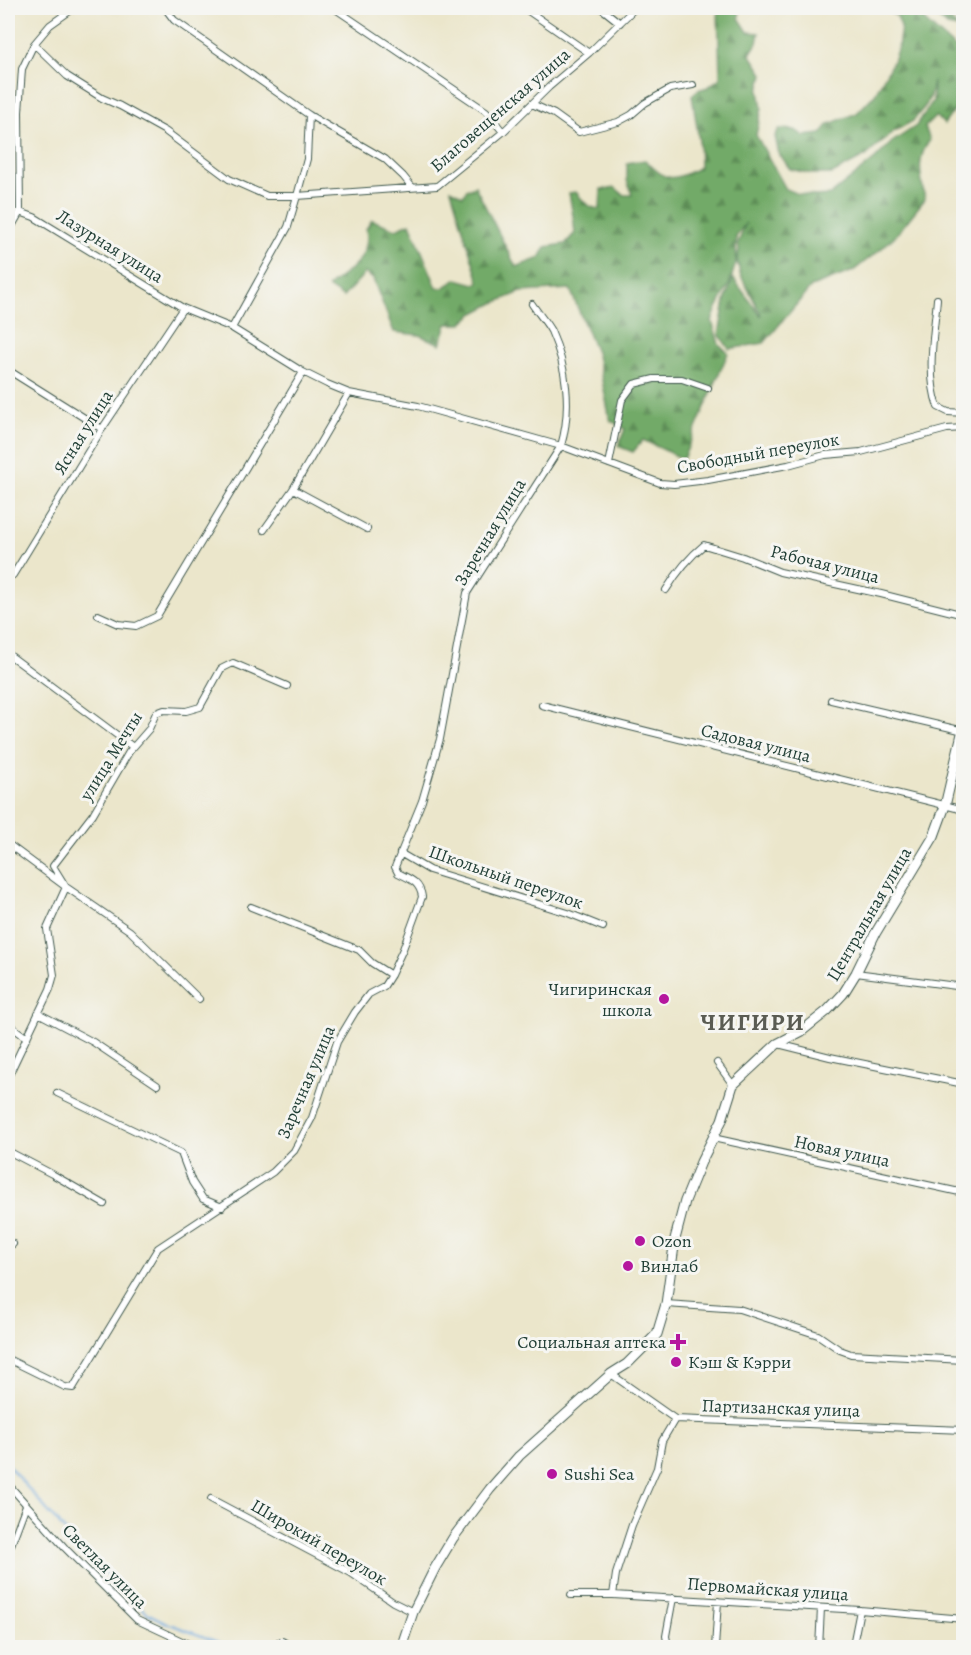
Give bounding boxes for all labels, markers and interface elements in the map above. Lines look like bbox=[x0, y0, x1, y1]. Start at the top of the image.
street label: Благовещенская улица bbox=[425, 42, 576, 177]
street label: Лазурная улица bbox=[52, 203, 169, 289]
street label: Ясная улица bbox=[48, 385, 119, 479]
street label: Свободный переулок bbox=[675, 427, 841, 479]
street label: Заречная улица bbox=[449, 473, 532, 590]
street label: Рабочая улица bbox=[768, 539, 883, 589]
street label: улица Мечты bbox=[73, 707, 148, 806]
street label: Садовая улица bbox=[698, 718, 814, 768]
street label: Школьный переулок bbox=[425, 839, 587, 915]
street label: Центральная улица bbox=[821, 842, 918, 985]
place label: Чигиринская школа bbox=[549, 977, 653, 1022]
marker: Чигиринская школа bbox=[657, 992, 671, 1006]
district label: ЧИГИРИ bbox=[701, 1006, 805, 1038]
street label: Заречная улица bbox=[271, 1021, 341, 1142]
street label: Новая улица bbox=[792, 1129, 893, 1173]
place label: Ozon bbox=[652, 1229, 692, 1253]
marker: Ozon bbox=[633, 1234, 647, 1248]
place label: Винлаб bbox=[640, 1254, 698, 1278]
marker: Винлаб bbox=[621, 1259, 635, 1273]
place label: Социальная аптека bbox=[517, 1330, 667, 1354]
marker: Социальная аптека bbox=[671, 1335, 685, 1349]
place label: Кэш & Кэрри bbox=[688, 1350, 791, 1374]
marker: Кэш & Кэрри bbox=[669, 1355, 683, 1369]
street label: Партизанская улица bbox=[701, 1393, 861, 1423]
place label: Sushi Sea bbox=[564, 1462, 635, 1486]
marker: Sushi Sea bbox=[545, 1467, 559, 1481]
street label: Широкий переулок bbox=[246, 1493, 392, 1591]
street label: Светлая улица bbox=[57, 1518, 153, 1614]
street label: Первомайская улица bbox=[686, 1571, 850, 1607]

